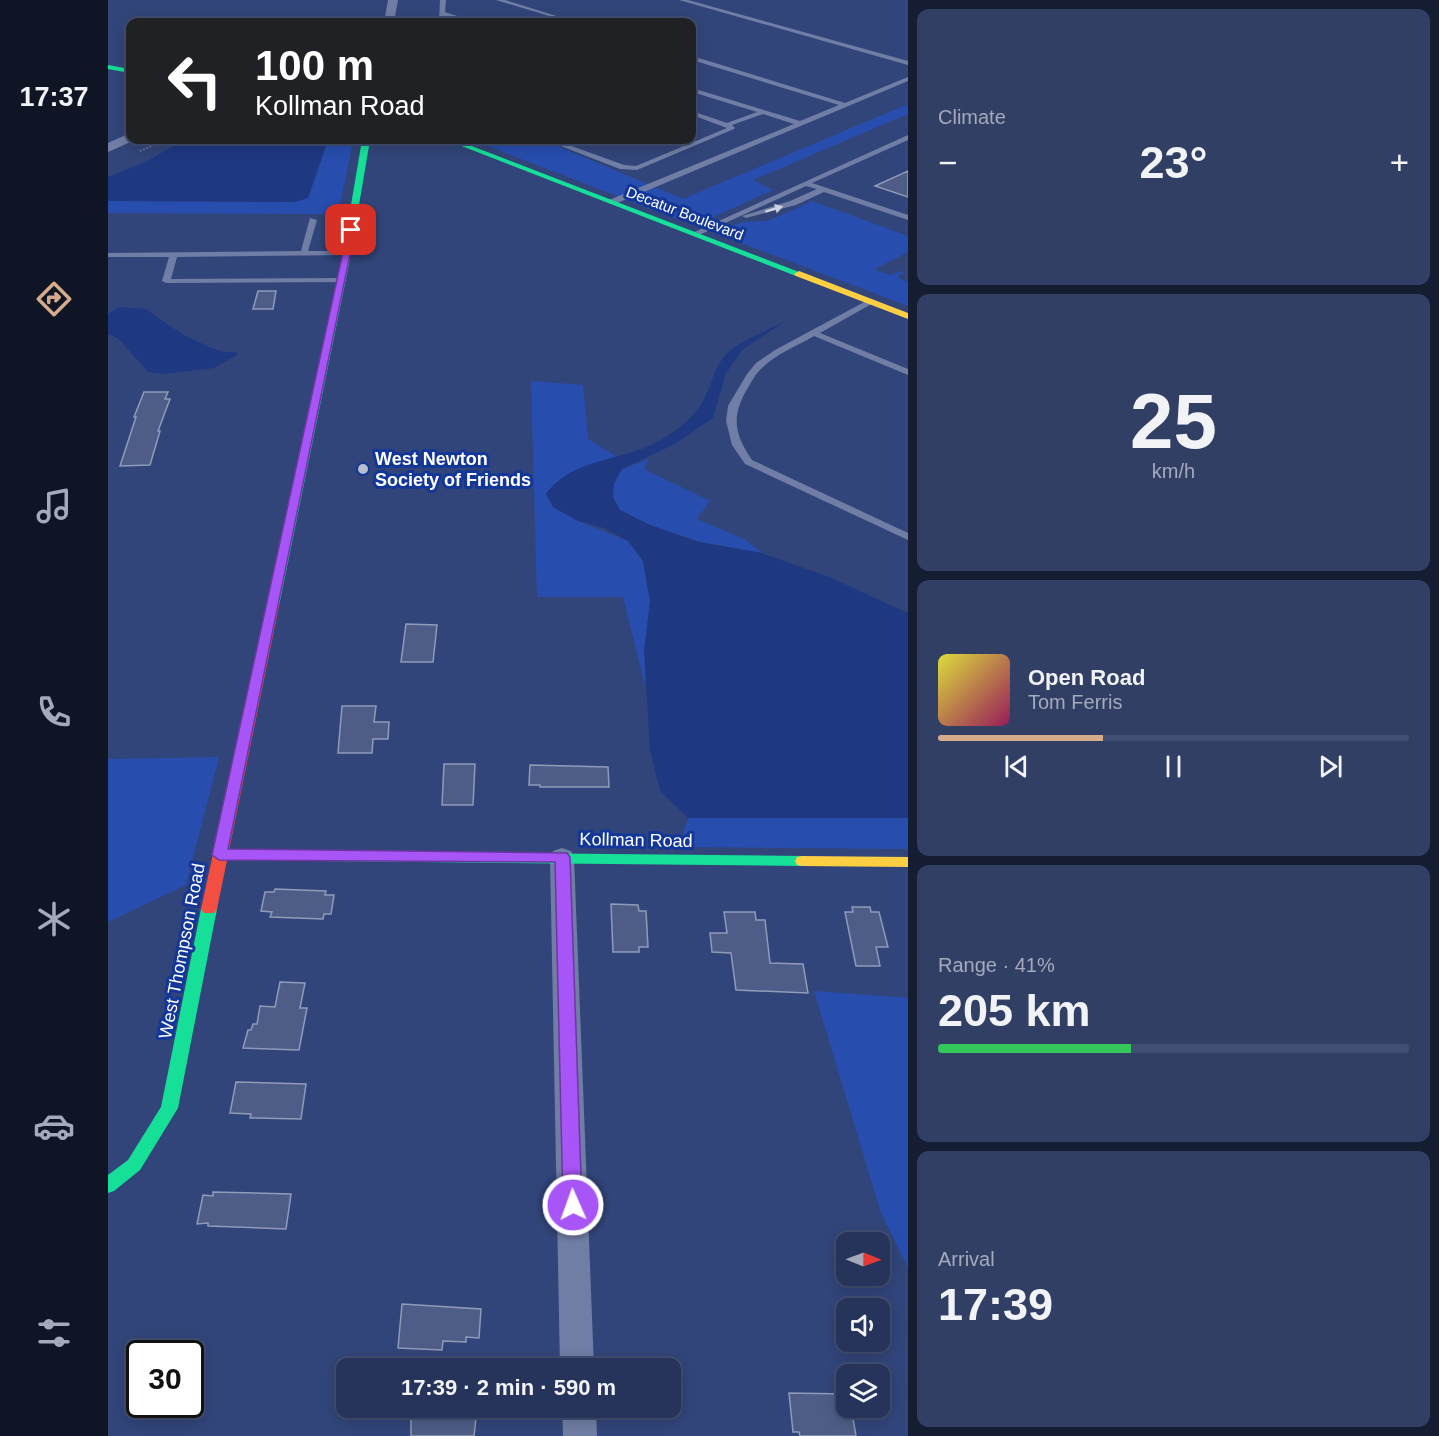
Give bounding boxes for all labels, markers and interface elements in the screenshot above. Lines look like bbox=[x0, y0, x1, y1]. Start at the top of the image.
icon: left bbox=[156, 42, 234, 120]
text: 100 m bbox=[255, 42, 374, 89]
text: 17:37 bbox=[19, 82, 89, 112]
text: Kollman Road bbox=[255, 91, 425, 121]
text: Climate bbox=[938, 106, 1006, 128]
text: 23° bbox=[1139, 137, 1208, 188]
text: − bbox=[938, 144, 957, 181]
text: + bbox=[1390, 144, 1409, 181]
street label: Decatur Boulevard bbox=[624, 183, 746, 243]
pin bbox=[325, 204, 376, 255]
one-way arrow bbox=[765, 204, 783, 213]
icon: arrive bbox=[334, 213, 367, 246]
icon: directions bbox=[33, 278, 75, 320]
text: 25 bbox=[1130, 377, 1217, 465]
place label: West Newton Society of Friends bbox=[375, 449, 531, 490]
text: km/h bbox=[1152, 460, 1195, 482]
marker: West Newton Society of Friends bbox=[356, 462, 370, 476]
icon: music bbox=[33, 485, 75, 527]
text: Open Road bbox=[1028, 665, 1145, 690]
icon: phone bbox=[33, 691, 75, 733]
text: Tom Ferris bbox=[1028, 691, 1122, 713]
icon: previous bbox=[1000, 750, 1033, 783]
icon: pause bbox=[1157, 750, 1190, 783]
icon: next bbox=[1314, 750, 1347, 783]
street label: Kollman Road bbox=[579, 829, 693, 851]
street label: West Thompson Road bbox=[155, 862, 209, 1040]
icon: climate bbox=[33, 898, 75, 940]
text: Range · 41% bbox=[938, 954, 1055, 976]
text: 205 km bbox=[938, 985, 1091, 1036]
icon: car bbox=[33, 1105, 75, 1147]
position arrow bbox=[541, 1173, 605, 1237]
north arrow bbox=[836, 1232, 890, 1286]
map controls bbox=[836, 1232, 890, 1418]
text: Arrival bbox=[938, 1248, 995, 1270]
text: 17:39 bbox=[938, 1279, 1053, 1330]
button: sound bbox=[836, 1298, 890, 1352]
icon: filters bbox=[33, 1312, 75, 1354]
speed limit sign: 30 bbox=[126, 1340, 204, 1418]
button: layers bbox=[836, 1364, 890, 1418]
text: 17:39 · 2 min · 590 m bbox=[401, 1375, 616, 1400]

